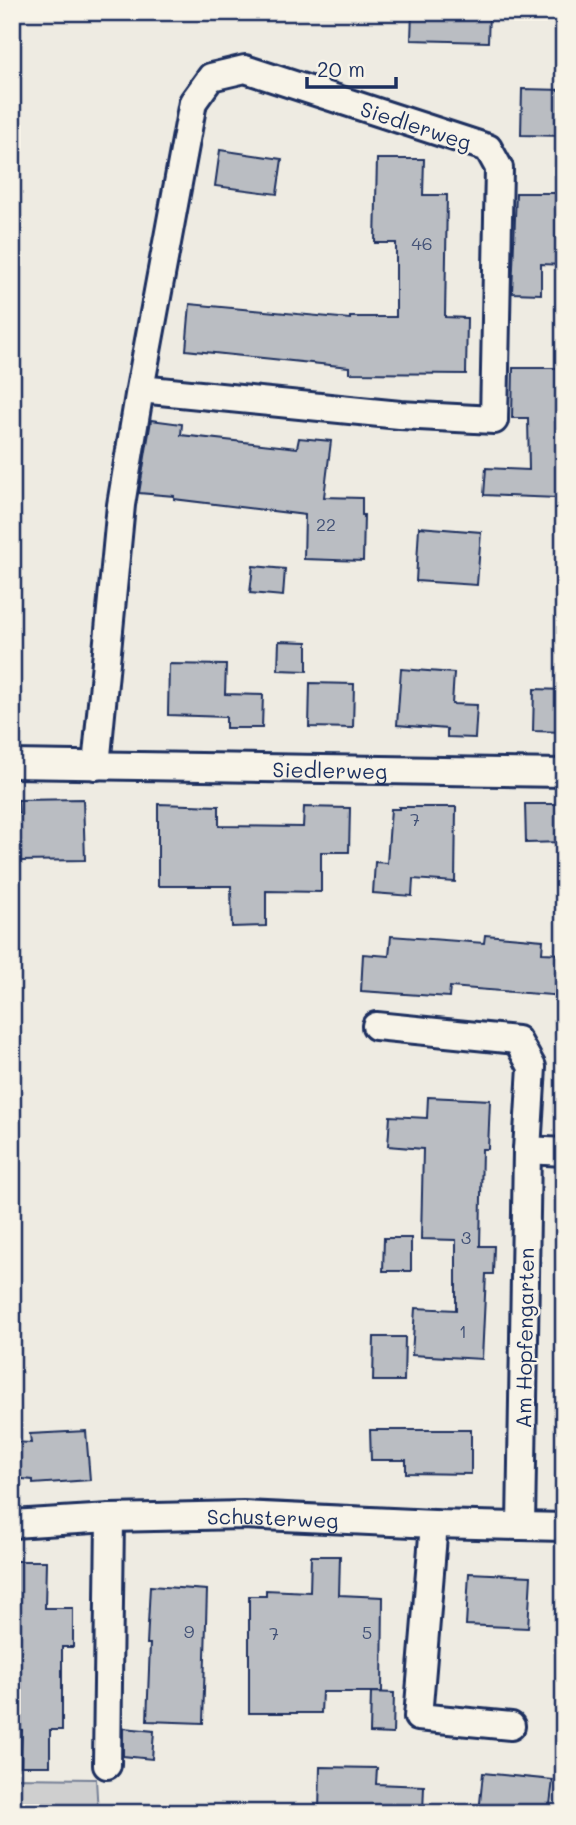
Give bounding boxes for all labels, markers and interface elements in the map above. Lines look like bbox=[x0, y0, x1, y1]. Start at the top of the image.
scale bar bbox=[307, 46, 396, 90]
text: 20 m bbox=[317, 55, 365, 82]
street label: Siedlerweg bbox=[357, 94, 475, 156]
house number: 46 bbox=[411, 231, 433, 255]
house number: 22 bbox=[316, 512, 336, 536]
street label: Siedlerweg bbox=[272, 755, 388, 784]
house number: 7 bbox=[410, 807, 420, 831]
house number: 3 bbox=[461, 1225, 471, 1249]
street label: Am Hopfengarten bbox=[509, 1247, 539, 1429]
house number: 1 bbox=[459, 1319, 467, 1343]
street label: Schusterweg bbox=[206, 1502, 339, 1533]
house number: 9 bbox=[184, 1619, 195, 1643]
house number: 5 bbox=[362, 1620, 372, 1644]
house number: 7 bbox=[269, 1621, 279, 1645]

